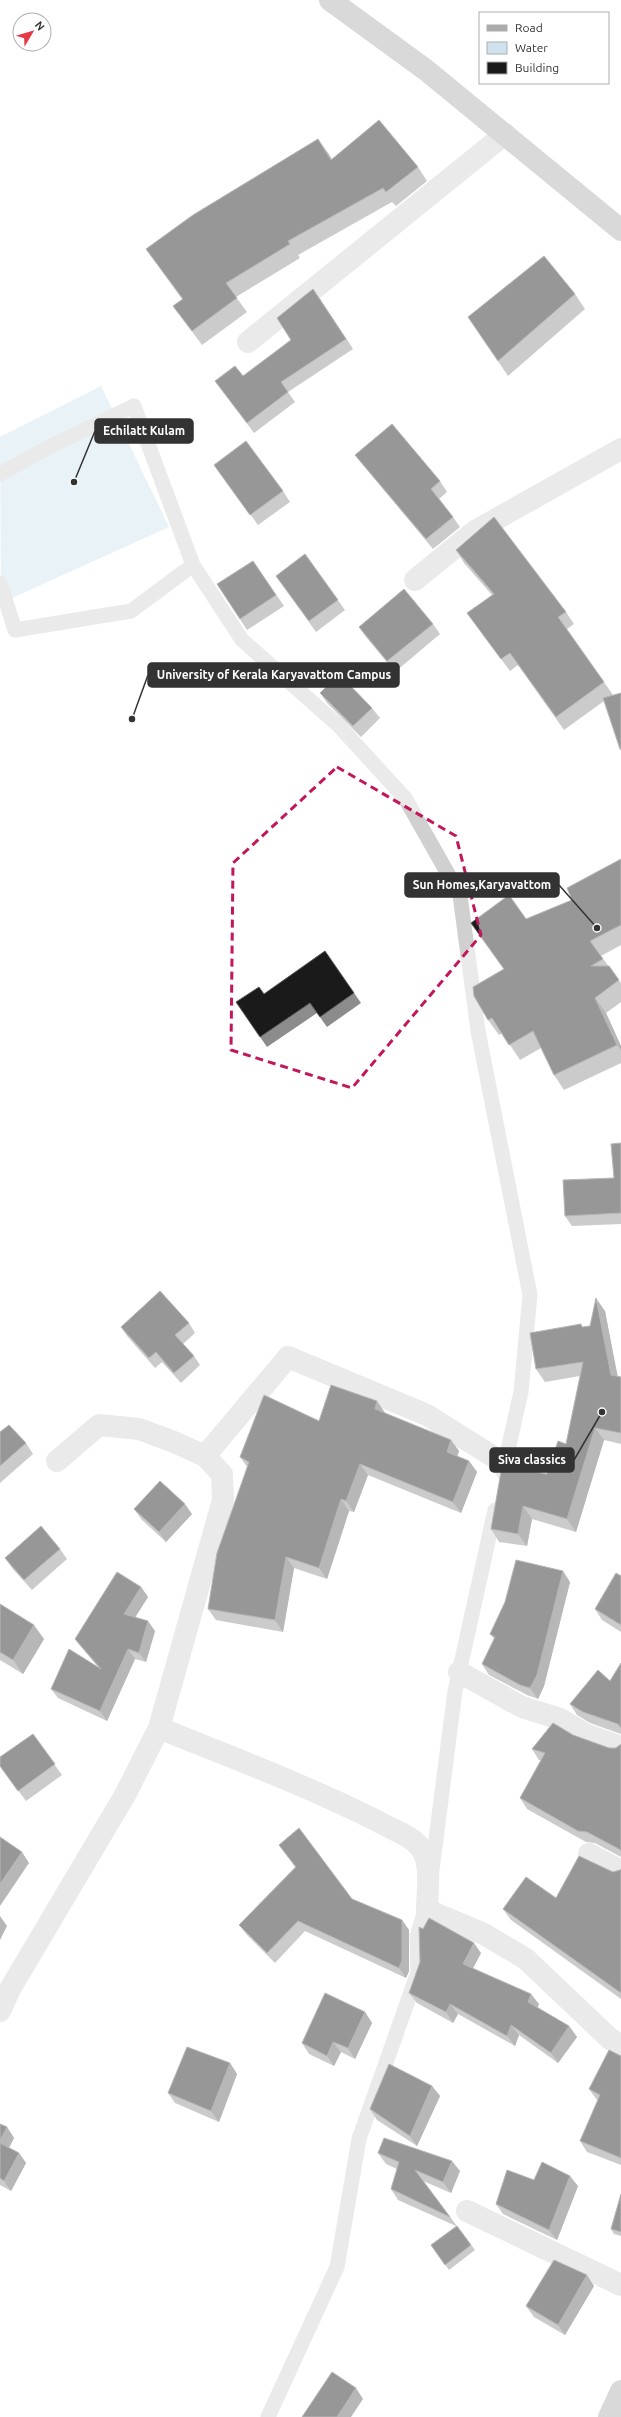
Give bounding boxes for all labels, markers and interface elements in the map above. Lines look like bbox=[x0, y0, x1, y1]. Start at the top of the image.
north arrow bbox=[12, 12, 52, 52]
legend bbox=[479, 12, 609, 84]
text: N bbox=[33, 19, 47, 33]
text: Road bbox=[515, 21, 543, 34]
text: Water bbox=[515, 41, 548, 54]
text: Building bbox=[515, 61, 559, 74]
callout: Echilatt Kulam bbox=[95, 419, 193, 443]
text: Echilatt Kulam bbox=[103, 424, 185, 437]
callout: University of Kerala Karyavattom Campus bbox=[148, 663, 399, 687]
text: University of Kerala Karyavattom Campus bbox=[157, 668, 392, 681]
callout: Sun Homes,Karyavattom bbox=[405, 873, 559, 897]
text: Sun Homes,Karyavattom bbox=[413, 878, 551, 891]
callout: Siva classics bbox=[490, 1448, 574, 1472]
text: Siva classics bbox=[498, 1453, 566, 1466]

